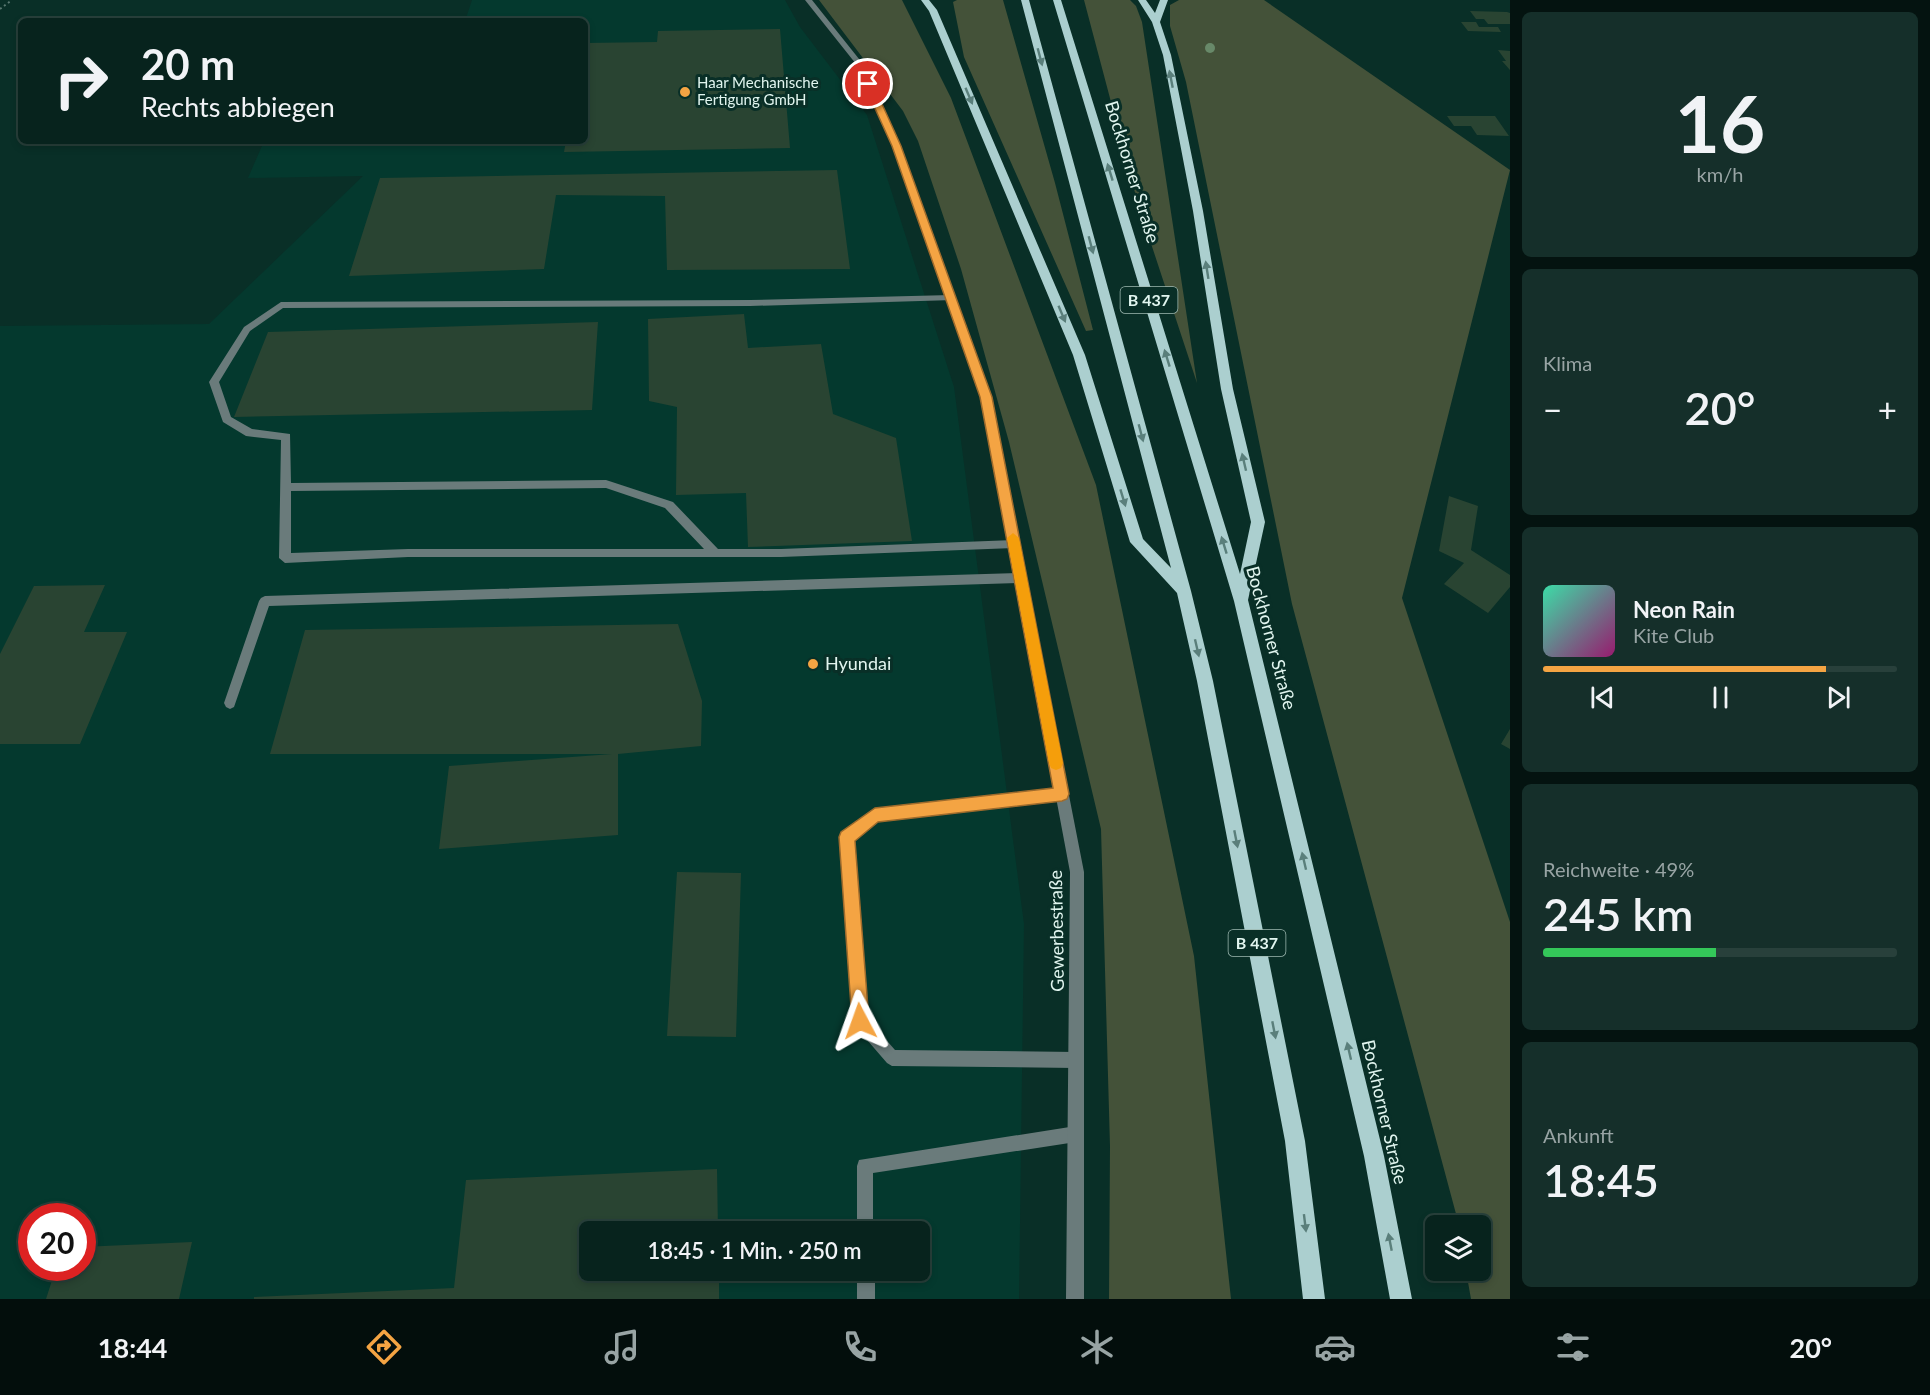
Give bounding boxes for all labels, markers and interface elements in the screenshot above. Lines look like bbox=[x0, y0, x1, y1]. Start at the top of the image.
text: 20 m bbox=[141, 39, 235, 89]
icon: right bbox=[42, 42, 120, 120]
one-way arrow bbox=[1036, 47, 1046, 66]
pin bbox=[842, 58, 893, 109]
icon: arrive bbox=[851, 67, 884, 100]
one-way arrow bbox=[1166, 69, 1175, 88]
place label: Haar Mechanische Fertigung GmbH bbox=[697, 73, 819, 108]
text: 16 bbox=[1675, 76, 1765, 170]
marker: Haar Mechanische Fertigung GmbH bbox=[678, 85, 692, 99]
one-way arrow bbox=[964, 87, 973, 104]
text: Rechts abbiegen bbox=[141, 90, 335, 123]
street label: Bockhorner Straße bbox=[1101, 98, 1165, 246]
text: km/h bbox=[1697, 162, 1743, 186]
one-way arrow bbox=[1104, 163, 1114, 181]
one-way arrow bbox=[1086, 236, 1096, 254]
one-way arrow bbox=[1203, 261, 1212, 280]
road number: B 437 bbox=[1120, 287, 1178, 313]
one-way arrow bbox=[1057, 305, 1067, 323]
one-way arrow bbox=[1162, 349, 1171, 367]
text: Klima bbox=[1543, 351, 1592, 375]
text: 20° bbox=[1685, 381, 1755, 435]
text: − bbox=[1543, 389, 1562, 429]
text: + bbox=[1878, 389, 1897, 429]
one-way arrow bbox=[1137, 424, 1147, 442]
one-way arrow bbox=[1238, 452, 1248, 471]
one-way arrow bbox=[1119, 489, 1128, 507]
one-way arrow bbox=[1219, 536, 1228, 554]
street label: Bockhorner Straße bbox=[1242, 564, 1302, 712]
text: Neon Rain bbox=[1633, 596, 1735, 623]
text: Kite Club bbox=[1633, 623, 1714, 647]
one-way arrow bbox=[1193, 639, 1203, 657]
place label: Hyundai bbox=[825, 652, 891, 674]
marker: Hyundai bbox=[806, 657, 820, 671]
icon: previous bbox=[1586, 681, 1619, 714]
icon: pause bbox=[1704, 681, 1737, 714]
icon: next bbox=[1822, 681, 1855, 714]
one-way arrow bbox=[1232, 829, 1242, 848]
one-way arrow bbox=[1299, 852, 1309, 870]
text: Reichweite · 49% bbox=[1543, 857, 1694, 881]
street label: Gewerbestraße bbox=[1044, 870, 1068, 992]
text: 245 km bbox=[1543, 887, 1693, 941]
road number: B 437 bbox=[1228, 930, 1286, 956]
position arrow bbox=[828, 989, 892, 1053]
one-way arrow bbox=[1270, 1021, 1279, 1040]
street label: Bockhorner Straße bbox=[1358, 1037, 1412, 1186]
one-way arrow bbox=[1344, 1041, 1353, 1060]
text: Ankunft bbox=[1543, 1123, 1614, 1147]
text: 18:45 bbox=[1543, 1153, 1659, 1207]
speed limit sign: 20 bbox=[18, 1203, 96, 1281]
one-way arrow bbox=[1300, 1213, 1310, 1232]
map controls bbox=[1425, 1215, 1491, 1281]
button: layers bbox=[1425, 1215, 1491, 1281]
one-way arrow bbox=[1385, 1232, 1394, 1251]
text: 18:45 · 1 Min. · 250 m bbox=[647, 1237, 862, 1264]
icon: directions bbox=[363, 1326, 405, 1368]
icon: music bbox=[601, 1326, 643, 1368]
icon: phone bbox=[839, 1326, 881, 1368]
icon: climate bbox=[1076, 1326, 1118, 1368]
icon: car bbox=[1314, 1326, 1356, 1368]
icon: filters bbox=[1552, 1326, 1594, 1368]
text: 18:44 bbox=[98, 1331, 167, 1364]
text: 20° bbox=[1789, 1331, 1832, 1364]

